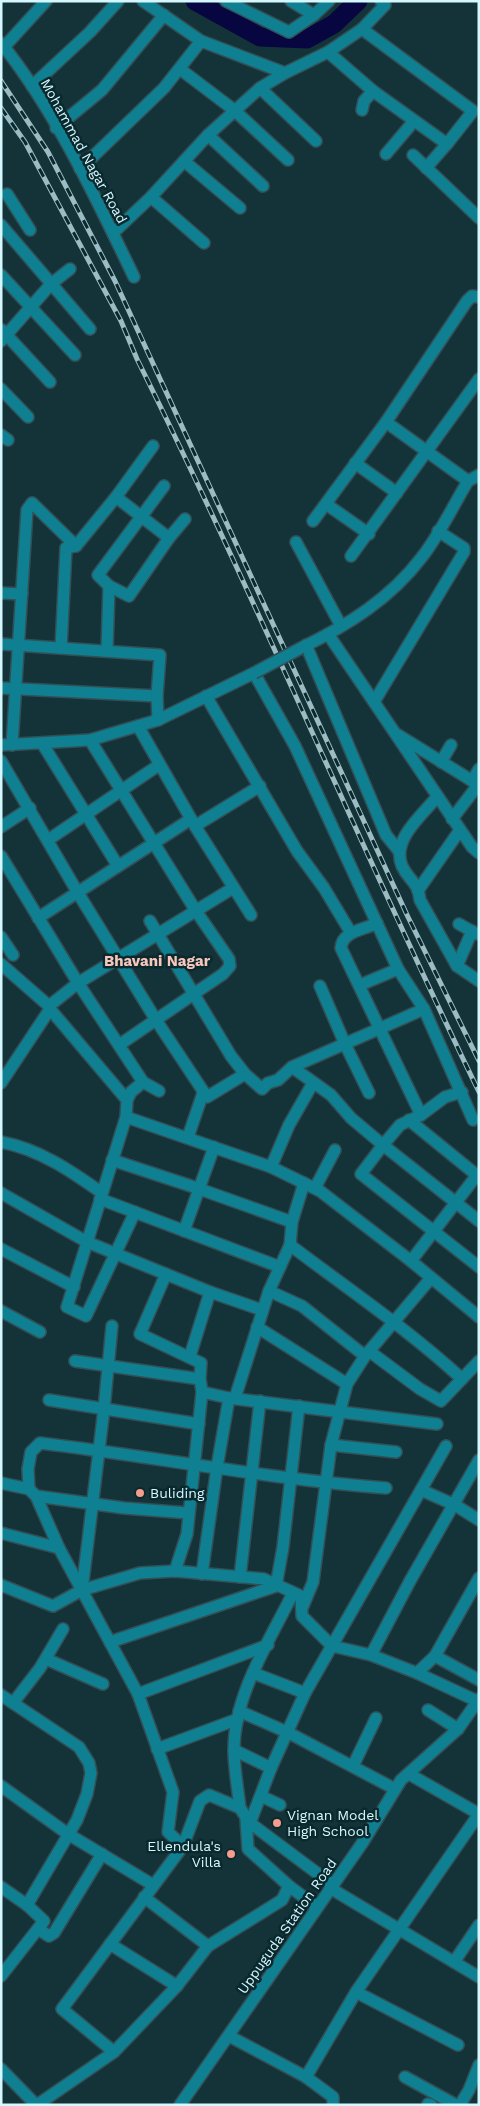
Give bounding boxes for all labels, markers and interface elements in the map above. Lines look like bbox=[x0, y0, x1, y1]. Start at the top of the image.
street label: Mohammad Nagar Road bbox=[38, 76, 130, 226]
district label: Bhavani Nagar bbox=[104, 952, 211, 970]
place label: Buliding bbox=[150, 1485, 205, 1501]
marker: Buliding bbox=[134, 1487, 146, 1499]
place label: Vignan Model High School bbox=[287, 1807, 379, 1839]
marker: Vignan Model High School bbox=[271, 1817, 283, 1829]
place label: Ellendula's Villa bbox=[147, 1838, 221, 1870]
marker: Ellendula's Villa bbox=[225, 1848, 237, 1860]
street label: Uppuguda Station Road bbox=[234, 1855, 340, 1997]

